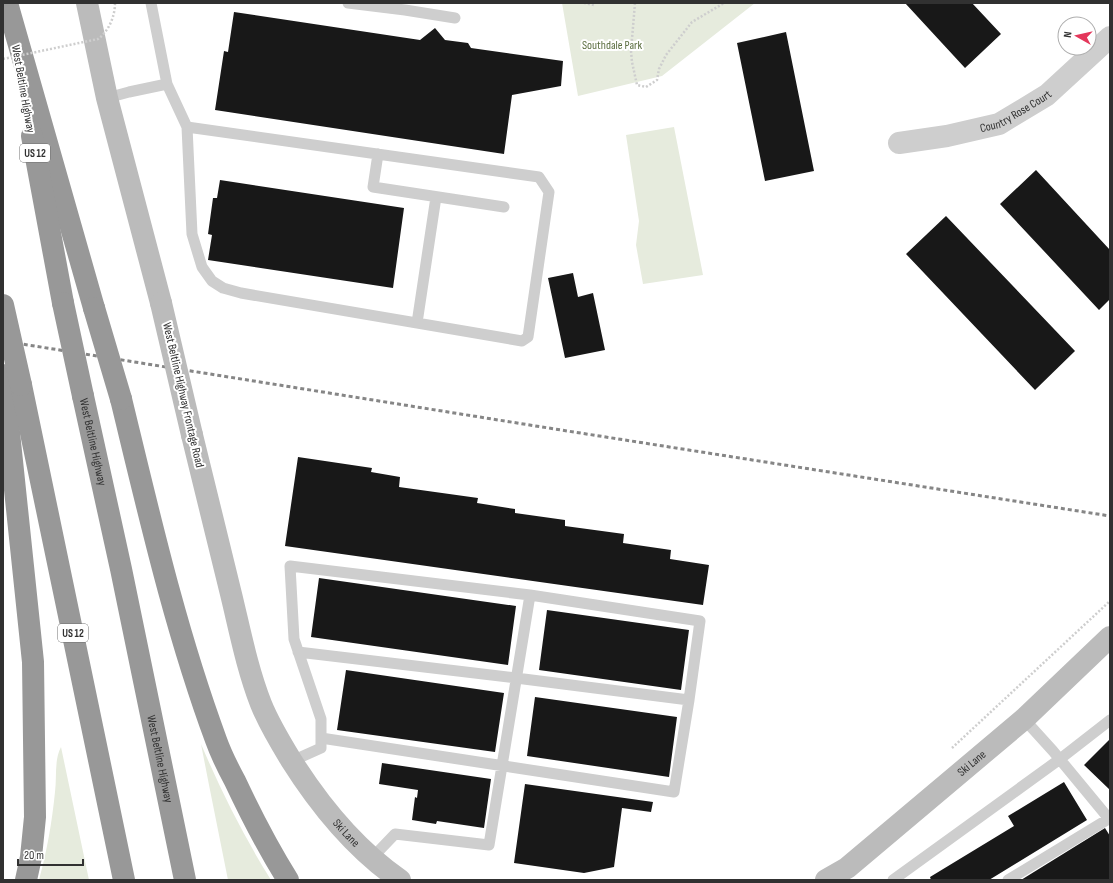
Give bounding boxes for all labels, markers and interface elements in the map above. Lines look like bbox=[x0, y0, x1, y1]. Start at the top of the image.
north arrow bbox=[1057, 16, 1097, 56]
text: N bbox=[1061, 31, 1074, 38]
park label: Southdale Park bbox=[582, 38, 642, 53]
street label: West Beltline Highway bbox=[8, 44, 38, 134]
street label: Country Rose Court bbox=[978, 87, 1055, 136]
road number: US 12 bbox=[20, 144, 50, 162]
street label: West Beltline Highway Frontage Road bbox=[159, 321, 207, 469]
street label: West Beltline Highway bbox=[76, 397, 110, 487]
road number: US 12 bbox=[58, 624, 88, 642]
street label: West Beltline Highway bbox=[144, 714, 176, 804]
street label: Ski Lane bbox=[954, 747, 989, 779]
street label: Ski Lane bbox=[330, 816, 363, 850]
scale bar bbox=[18, 841, 83, 867]
text: 20 m bbox=[24, 848, 44, 863]

